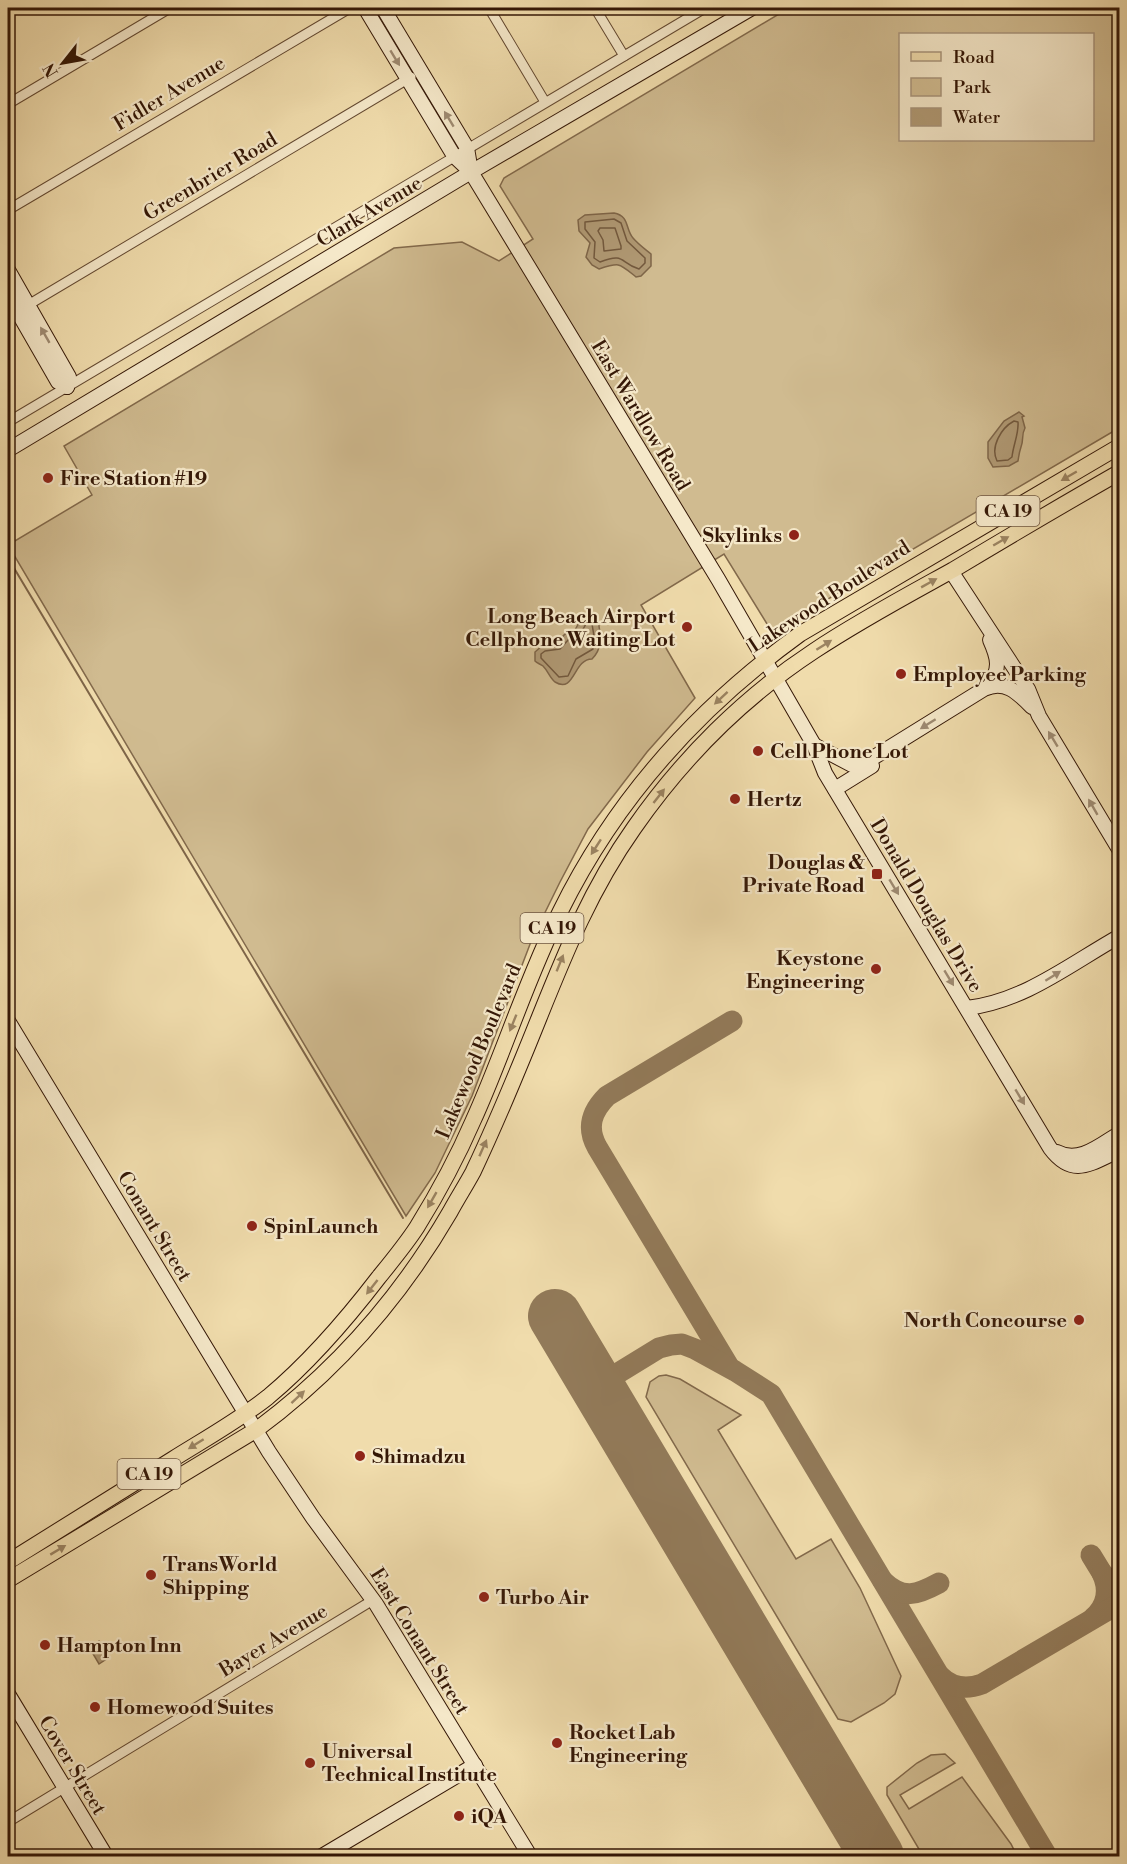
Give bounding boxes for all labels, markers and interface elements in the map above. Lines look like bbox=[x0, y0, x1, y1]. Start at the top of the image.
north arrow bbox=[33, 33, 93, 93]
legend bbox=[899, 33, 1094, 141]
text: Road bbox=[953, 46, 996, 69]
one-way arrow bbox=[390, 50, 400, 67]
street label: Fidler Avenue bbox=[110, 51, 230, 137]
text: N bbox=[39, 59, 63, 81]
text: Park bbox=[953, 76, 992, 99]
text: Water bbox=[952, 106, 1001, 129]
one-way arrow bbox=[444, 111, 455, 127]
street label: Greenbrier Road bbox=[139, 127, 283, 227]
street label: Clark Avenue bbox=[312, 171, 427, 254]
one-way arrow bbox=[40, 326, 50, 343]
street label: East Wardlow Road bbox=[585, 336, 695, 496]
place label: Fire Station #19 bbox=[60, 467, 207, 492]
one-way arrow bbox=[1061, 470, 1077, 481]
marker: Fire Station #19 bbox=[41, 471, 55, 485]
road number: CA 19 bbox=[976, 496, 1040, 526]
place label: Skylinks bbox=[702, 524, 782, 549]
marker: Skylinks bbox=[787, 528, 801, 542]
street label: Lakewood Boulevard bbox=[744, 535, 916, 659]
one-way arrow bbox=[993, 536, 1009, 547]
one-way arrow bbox=[921, 578, 938, 588]
place label: Long Beach Airport Cellphone Waiting Lot bbox=[465, 605, 676, 653]
marker: Long Beach Airport Cellphone Waiting Lot bbox=[680, 620, 694, 634]
one-way arrow bbox=[816, 639, 832, 650]
place label: Employee Parking bbox=[913, 663, 1087, 688]
marker: Employee Parking bbox=[894, 667, 908, 681]
one-way arrow bbox=[713, 691, 728, 705]
one-way arrow bbox=[920, 719, 936, 730]
one-way arrow bbox=[1048, 731, 1059, 747]
place label: Cell Phone Lot bbox=[770, 740, 909, 765]
marker: Cell Phone Lot bbox=[751, 744, 765, 758]
one-way arrow bbox=[652, 788, 664, 803]
place label: Hertz bbox=[747, 788, 801, 813]
marker: Hertz bbox=[728, 792, 742, 806]
one-way arrow bbox=[1088, 799, 1099, 815]
street label: Donald Douglas Drive bbox=[864, 814, 988, 997]
one-way arrow bbox=[591, 839, 602, 855]
place label: Douglas & Private Road bbox=[742, 851, 865, 899]
marker: Douglas & Private Road bbox=[870, 867, 884, 881]
one-way arrow bbox=[889, 879, 900, 895]
road number: CA 19 bbox=[520, 913, 584, 943]
place label: Keystone Engineering bbox=[746, 947, 865, 995]
one-way arrow bbox=[556, 954, 565, 972]
street label: Lakewood Boulevard bbox=[431, 960, 528, 1143]
marker: Keystone Engineering bbox=[869, 962, 883, 976]
one-way arrow bbox=[944, 970, 954, 987]
one-way arrow bbox=[1045, 970, 1061, 981]
one-way arrow bbox=[508, 1014, 517, 1032]
one-way arrow bbox=[1014, 1089, 1025, 1105]
one-way arrow bbox=[479, 1139, 488, 1156]
street label: Conant Street bbox=[111, 1167, 196, 1287]
one-way arrow bbox=[427, 1192, 437, 1209]
place label: SpinLaunch bbox=[264, 1215, 379, 1240]
marker: SpinLaunch bbox=[245, 1219, 259, 1233]
one-way arrow bbox=[365, 1279, 378, 1295]
place label: North Concourse bbox=[904, 1309, 1067, 1334]
marker: North Concourse bbox=[1072, 1313, 1086, 1327]
one-way arrow bbox=[290, 1391, 305, 1404]
one-way arrow bbox=[188, 1438, 204, 1449]
place label: Shimadzu bbox=[372, 1445, 466, 1470]
marker: Shimadzu bbox=[353, 1449, 367, 1463]
road number: CA 19 bbox=[118, 1459, 180, 1489]
one-way arrow bbox=[50, 1545, 67, 1555]
place label: TransWorld Shipping bbox=[163, 1553, 278, 1601]
street label: East Conant Street bbox=[363, 1564, 474, 1720]
marker: TransWorld Shipping bbox=[144, 1568, 158, 1582]
place label: Turbo Air bbox=[496, 1586, 589, 1611]
marker: Turbo Air bbox=[477, 1590, 491, 1604]
street label: Bayer Avenue bbox=[214, 1599, 333, 1684]
place label: Hampton Inn bbox=[57, 1634, 182, 1659]
marker: Hampton Inn bbox=[38, 1638, 52, 1652]
place label: Homewood Suites bbox=[107, 1696, 274, 1721]
marker: Homewood Suites bbox=[88, 1700, 102, 1714]
street label: Cover Street bbox=[32, 1712, 111, 1820]
place label: Rocket Lab Engineering bbox=[569, 1721, 688, 1769]
marker: Rocket Lab Engineering bbox=[550, 1736, 564, 1750]
place label: Universal Technical Institute bbox=[322, 1740, 497, 1788]
marker: Universal Technical Institute bbox=[303, 1756, 317, 1770]
place label: iQA bbox=[471, 1805, 508, 1830]
marker: iQA bbox=[452, 1809, 466, 1823]

